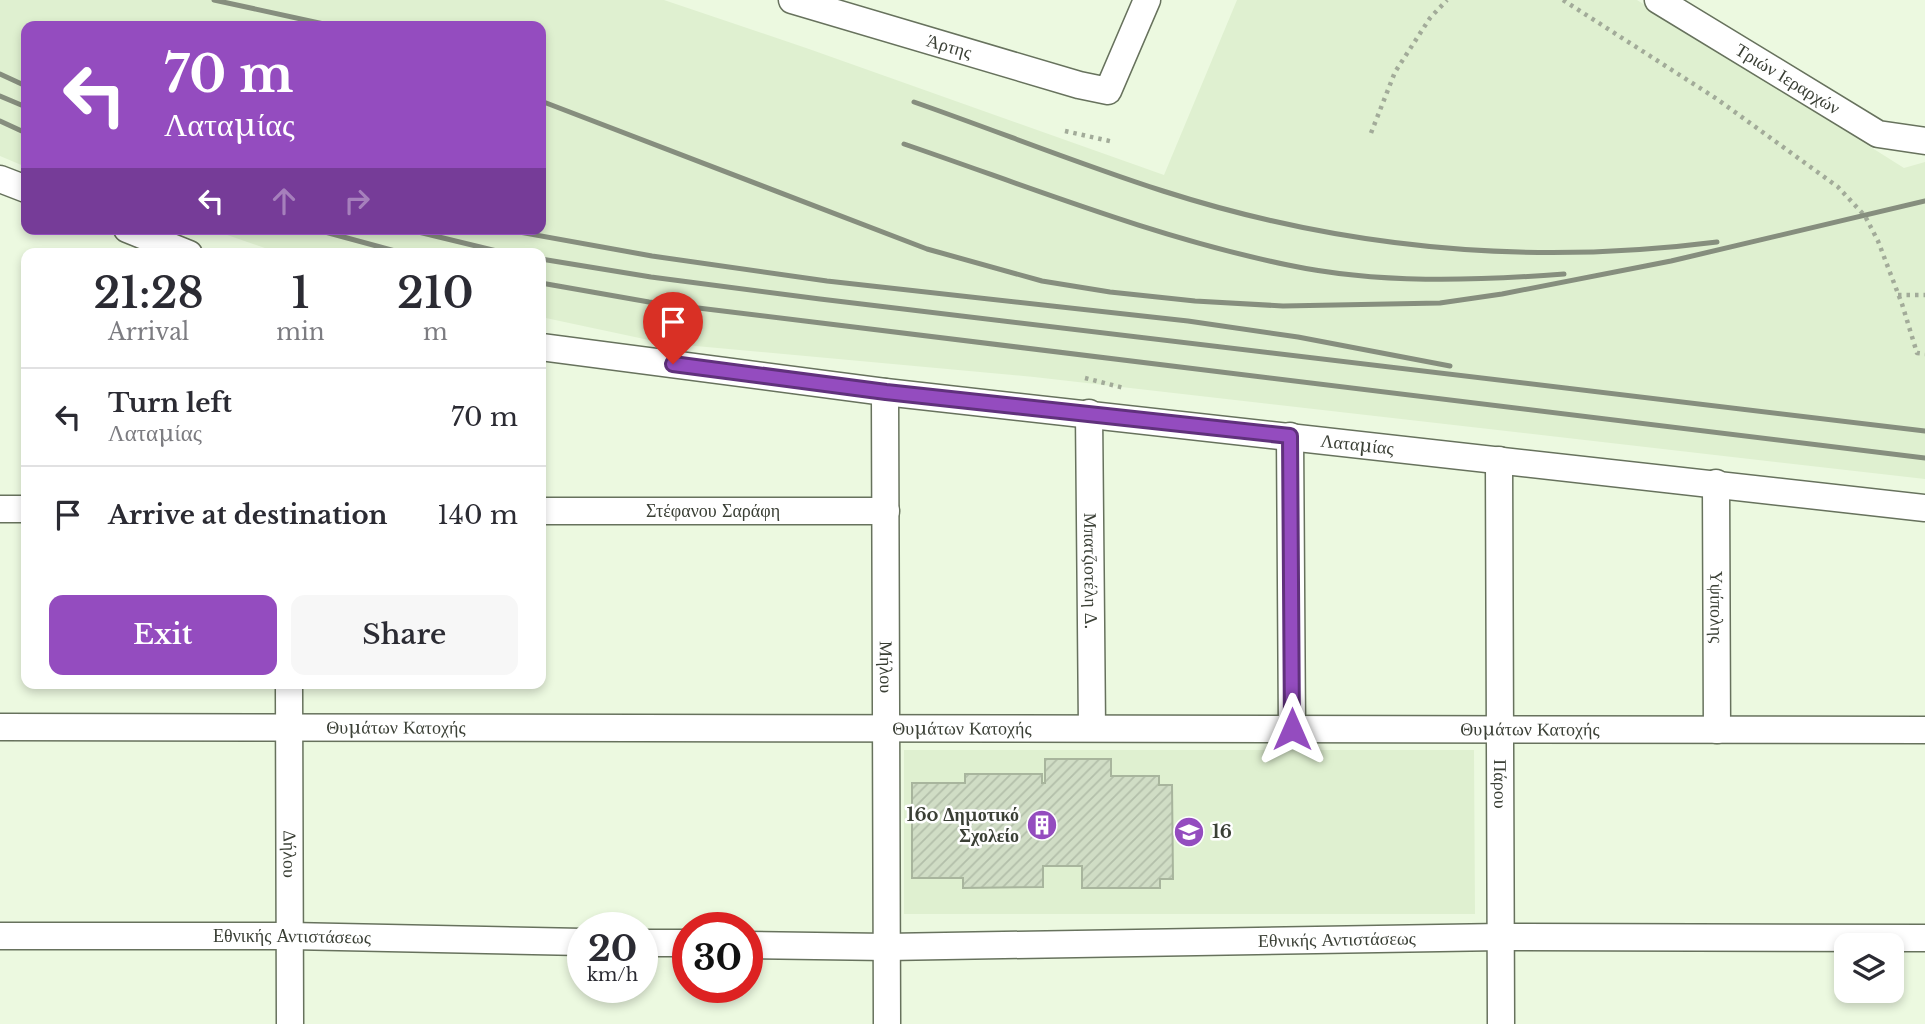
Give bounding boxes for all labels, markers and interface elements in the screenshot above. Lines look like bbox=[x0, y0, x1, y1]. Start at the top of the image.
street label: Άρτης bbox=[924, 30, 974, 64]
street label: Τριών Ιεραρχών bbox=[1731, 39, 1844, 119]
text: 70 m bbox=[164, 44, 294, 105]
icon: left bbox=[49, 49, 140, 140]
text: Λαταμίας bbox=[164, 105, 295, 145]
icon: left bbox=[192, 182, 230, 220]
icon: ahead bbox=[265, 182, 303, 220]
icon: right bbox=[338, 182, 376, 220]
text: 21:28 bbox=[93, 267, 204, 319]
text: 1 bbox=[291, 267, 310, 319]
text: 210 bbox=[397, 267, 474, 319]
pin bbox=[643, 292, 703, 364]
icon: arrive bbox=[654, 303, 692, 341]
text: Arrival bbox=[108, 318, 189, 346]
text: min bbox=[276, 318, 325, 346]
text: m bbox=[423, 318, 448, 346]
text: Turn left bbox=[108, 387, 232, 419]
icon: left bbox=[49, 398, 87, 436]
text: 70 m bbox=[451, 401, 518, 433]
text: Λαταμίας bbox=[108, 419, 202, 447]
street label: Λαταμίας bbox=[1319, 430, 1395, 460]
icon: arrive bbox=[49, 496, 87, 534]
text: Arrive at destination bbox=[108, 499, 388, 531]
text: 140 m bbox=[437, 499, 518, 531]
street label: Στέφανου Σαράφη bbox=[646, 500, 780, 522]
street label: Μπατζιοτέλη Δ. bbox=[1079, 513, 1102, 629]
street label: Υψίπολης bbox=[1705, 571, 1728, 643]
button: Exit bbox=[49, 595, 277, 675]
button: Share bbox=[291, 595, 518, 675]
street label: Μήλου bbox=[875, 641, 897, 693]
position arrow bbox=[1255, 692, 1329, 766]
street label: Θυμάτων Κατοχής bbox=[326, 717, 466, 739]
street label: Θυμάτων Κατοχής bbox=[892, 717, 1032, 740]
street label: Θυμάτων Κατοχής bbox=[1460, 718, 1600, 740]
street label: Πάρου bbox=[1489, 759, 1511, 809]
place label: 16o Δημοτικό Σχολείο bbox=[907, 804, 1019, 847]
building icon: 16o Δημοτικό Σχολείο bbox=[1025, 808, 1059, 842]
school or university icon: 16 bbox=[1172, 815, 1206, 849]
place label: 16 bbox=[1212, 821, 1232, 843]
street label: Δήλου bbox=[278, 830, 301, 878]
speed limit sign: 30 bbox=[672, 912, 763, 1003]
street label: Εθνικής Αντιστάσεως bbox=[213, 925, 371, 949]
text: 20 bbox=[588, 927, 637, 970]
street label: Εθνικής Αντιστάσεως bbox=[1258, 927, 1416, 952]
map controls bbox=[1834, 933, 1904, 1003]
button: layers bbox=[1834, 933, 1904, 1003]
text: km/h bbox=[587, 964, 638, 986]

